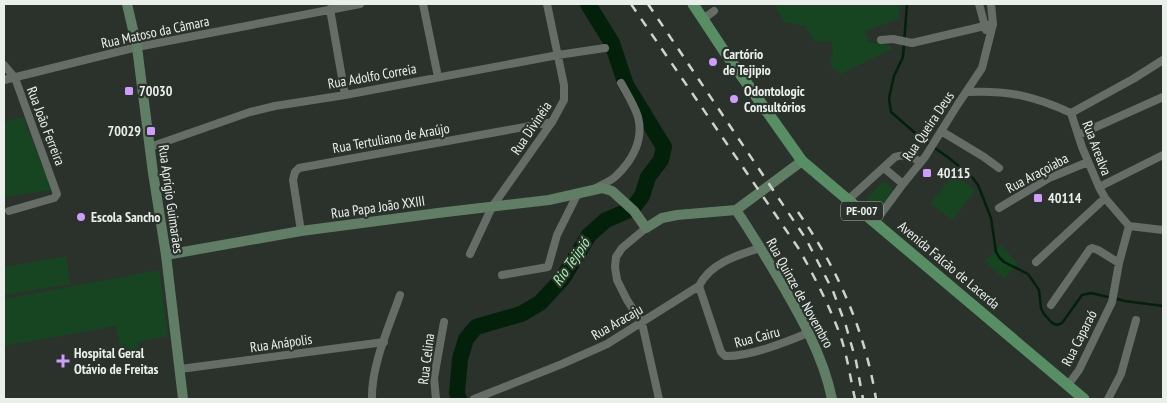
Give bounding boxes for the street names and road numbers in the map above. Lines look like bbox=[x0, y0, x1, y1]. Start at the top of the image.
street label: Rua Matoso da Câmara bbox=[99, 12, 211, 52]
street label: Rua Adolfo Correia bbox=[326, 59, 418, 93]
street label: Rua João Ferreira bbox=[23, 84, 69, 168]
street label: Rua Queira Deus bbox=[898, 87, 958, 164]
street label: Rua Divinéia bbox=[507, 98, 555, 158]
street label: Rua Arealva bbox=[1078, 118, 1116, 178]
street label: Rua Tertuliano de Araújo bbox=[331, 119, 451, 157]
street label: Rua Aprígio Guimarães bbox=[154, 144, 188, 255]
street label: Rua Araçoiaba bbox=[1003, 149, 1071, 197]
street label: Rua Papa João XXIII bbox=[330, 191, 426, 223]
road number: PE-007 bbox=[841, 202, 883, 220]
street label: Avenida Falcão de Lacerda bbox=[894, 217, 1004, 313]
street label: Rua Quinze de Novembro bbox=[762, 235, 838, 351]
street label: Rua Aracaju bbox=[588, 300, 646, 344]
street label: Rua Caparaó bbox=[1057, 307, 1101, 369]
street label: Rua Cairu bbox=[732, 322, 782, 352]
street label: Rua Anápolis bbox=[249, 330, 313, 356]
street label: Rua Celina bbox=[414, 332, 438, 386]

